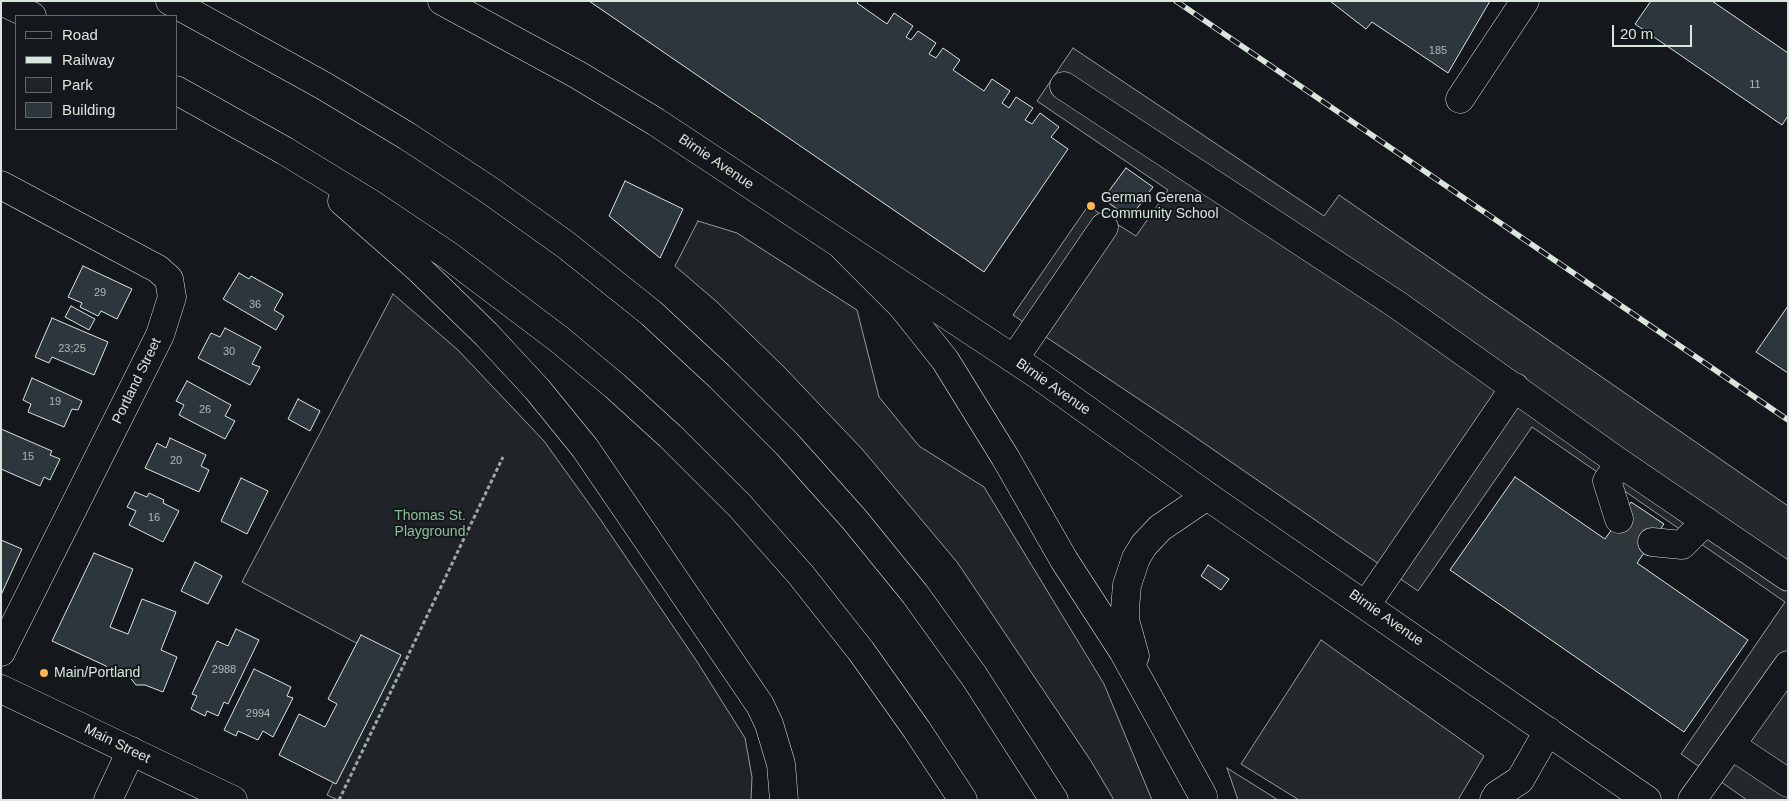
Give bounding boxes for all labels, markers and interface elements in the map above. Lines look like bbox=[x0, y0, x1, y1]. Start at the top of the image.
legend bbox=[15, 15, 178, 130]
scale bar bbox=[1614, 15, 1694, 47]
text: 20 m bbox=[1620, 25, 1653, 42]
text: Road bbox=[62, 26, 98, 43]
house number: 185 bbox=[1429, 44, 1447, 58]
text: Railway bbox=[62, 51, 115, 68]
text: Park bbox=[62, 76, 93, 93]
house number: 11 bbox=[1749, 78, 1761, 92]
text: Building bbox=[62, 101, 115, 118]
street label: Birnie Avenue bbox=[675, 131, 757, 193]
place label: German Gerena Community School bbox=[1101, 190, 1218, 222]
marker: German Gerena Community School bbox=[1085, 200, 1097, 212]
house number: 29 bbox=[94, 286, 106, 300]
house number: 36 bbox=[249, 298, 261, 312]
street label: Portland Street bbox=[109, 335, 165, 427]
house number: 23;25 bbox=[58, 342, 86, 356]
house number: 30 bbox=[223, 345, 235, 359]
street label: Birnie Avenue bbox=[1013, 355, 1093, 419]
house number: 19 bbox=[49, 395, 61, 409]
house number: 26 bbox=[199, 403, 211, 417]
house number: 15 bbox=[22, 450, 34, 464]
house number: 20 bbox=[170, 454, 182, 468]
park label: Thomas St. Playground bbox=[394, 508, 466, 540]
house number: 16 bbox=[148, 511, 160, 525]
street label: Birnie Avenue bbox=[1346, 586, 1426, 650]
house number: 2988 bbox=[212, 663, 236, 677]
place label: Main/Portland bbox=[54, 665, 140, 681]
marker: Main/Portland bbox=[38, 667, 50, 679]
house number: 2994 bbox=[246, 707, 270, 721]
street label: Main Street bbox=[81, 721, 153, 767]

